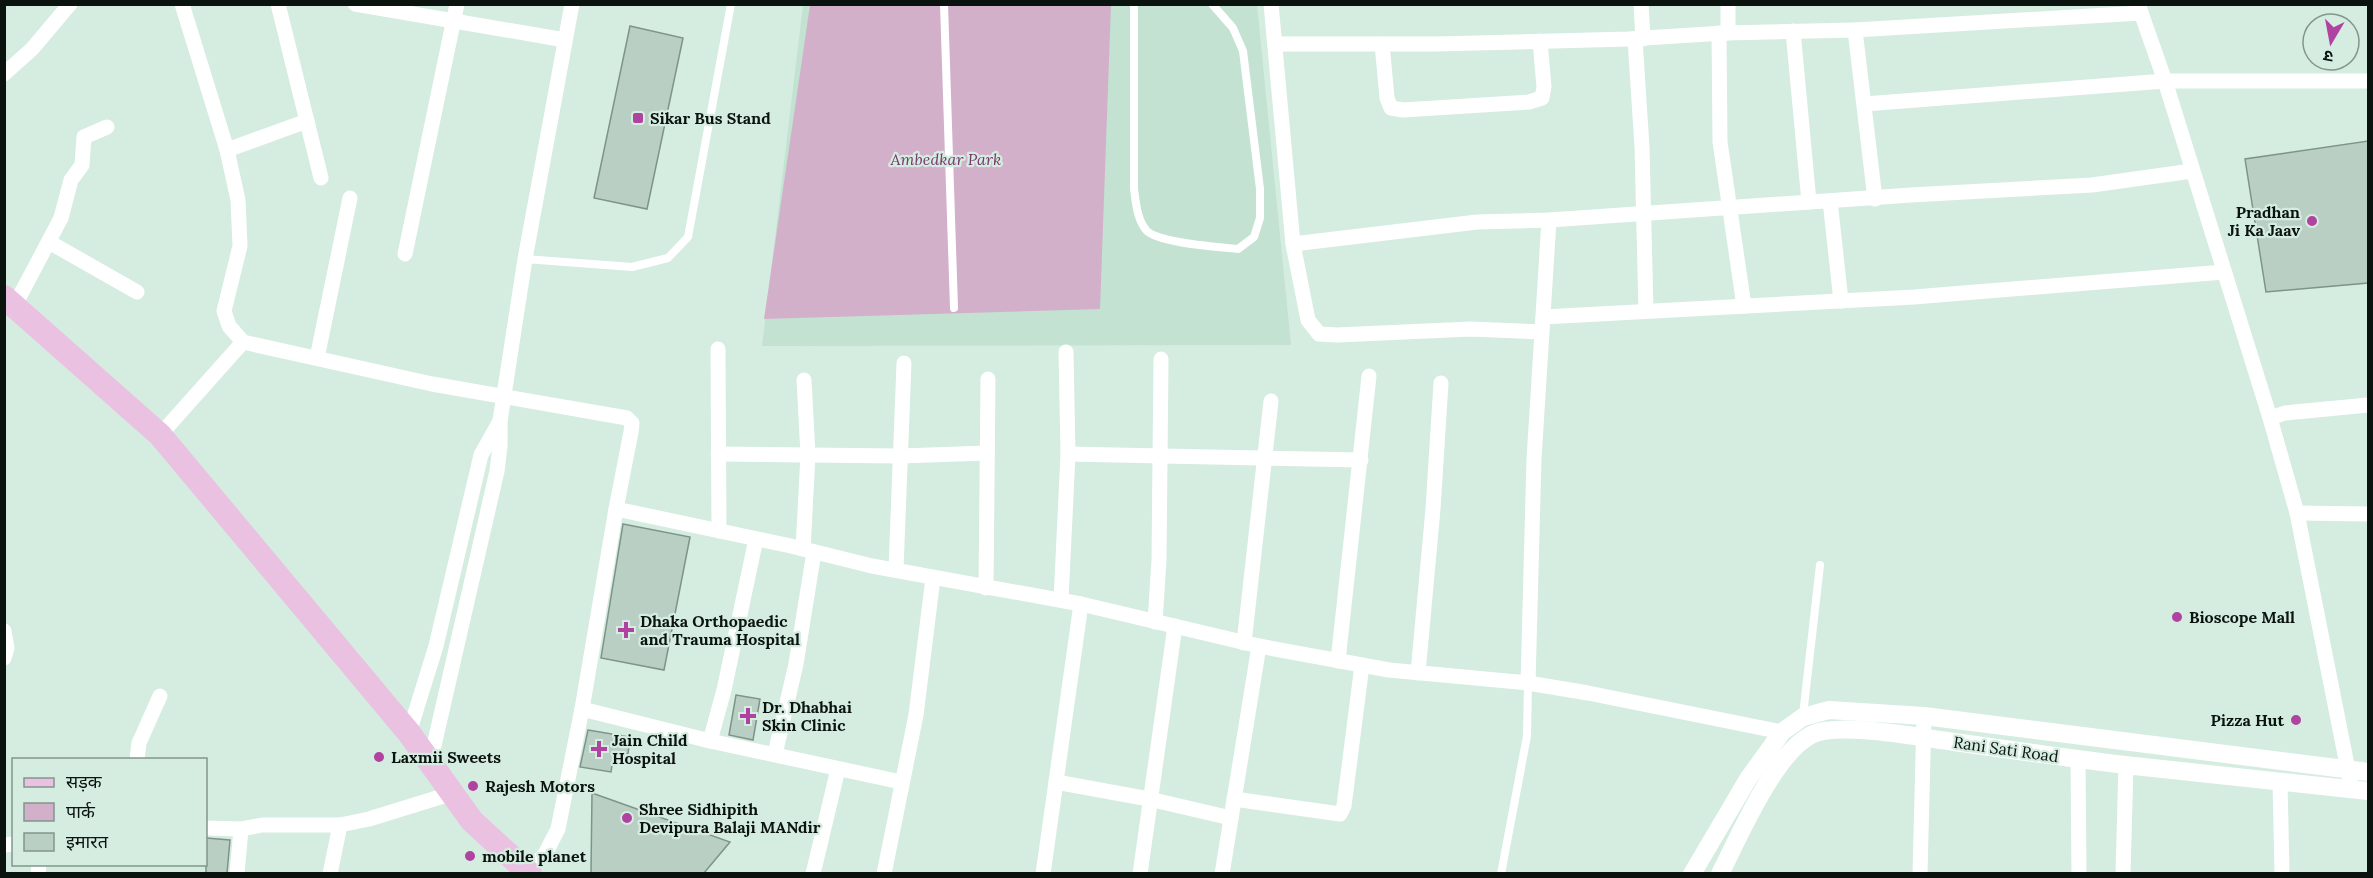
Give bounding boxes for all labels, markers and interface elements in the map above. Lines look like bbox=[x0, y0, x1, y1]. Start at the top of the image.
north arrow bbox=[2301, 12, 2361, 72]
text: उ bbox=[2321, 46, 2335, 67]
place label: Sikar Bus Stand bbox=[650, 108, 771, 128]
marker: Sikar Bus Stand bbox=[631, 111, 645, 125]
park label: Ambedkar Park bbox=[890, 149, 1001, 169]
place label: Pradhan Ji Ka Jaav bbox=[2228, 202, 2300, 240]
marker: Pradhan Ji Ka Jaav bbox=[2305, 214, 2319, 228]
place label: Bioscope Mall bbox=[2189, 607, 2295, 627]
marker: Bioscope Mall bbox=[2170, 610, 2184, 624]
place label: Dhaka Orthopaedic and Trauma Hospital bbox=[640, 611, 800, 649]
marker: Dhaka Orthopaedic and Trauma Hospital bbox=[617, 621, 635, 639]
place label: Dr. Dhabhai Skin Clinic bbox=[762, 697, 852, 735]
marker: Dr. Dhabhai Skin Clinic bbox=[739, 707, 757, 725]
place label: Pizza Hut bbox=[2211, 710, 2284, 730]
marker: Pizza Hut bbox=[2289, 713, 2303, 727]
place label: Jain Child Hospital bbox=[612, 730, 688, 768]
street label: Rani Sati Road bbox=[1952, 732, 2060, 766]
marker: Jain Child Hospital bbox=[590, 740, 608, 758]
place label: Laxmii Sweets bbox=[391, 747, 501, 767]
marker: Laxmii Sweets bbox=[372, 750, 386, 764]
legend bbox=[12, 758, 207, 866]
text: सड़क bbox=[66, 770, 103, 793]
place label: Rajesh Motors bbox=[485, 776, 595, 796]
marker: Rajesh Motors bbox=[466, 779, 480, 793]
place label: Shree Sidhipith Devipura Balaji MANdir bbox=[639, 799, 821, 837]
text: पार्क bbox=[66, 800, 96, 823]
marker: Shree Sidhipith Devipura Balaji MANdir bbox=[620, 811, 634, 825]
text: इमारत bbox=[66, 830, 109, 853]
place label: mobile planet bbox=[482, 846, 587, 866]
marker: mobile planet bbox=[463, 849, 477, 863]

